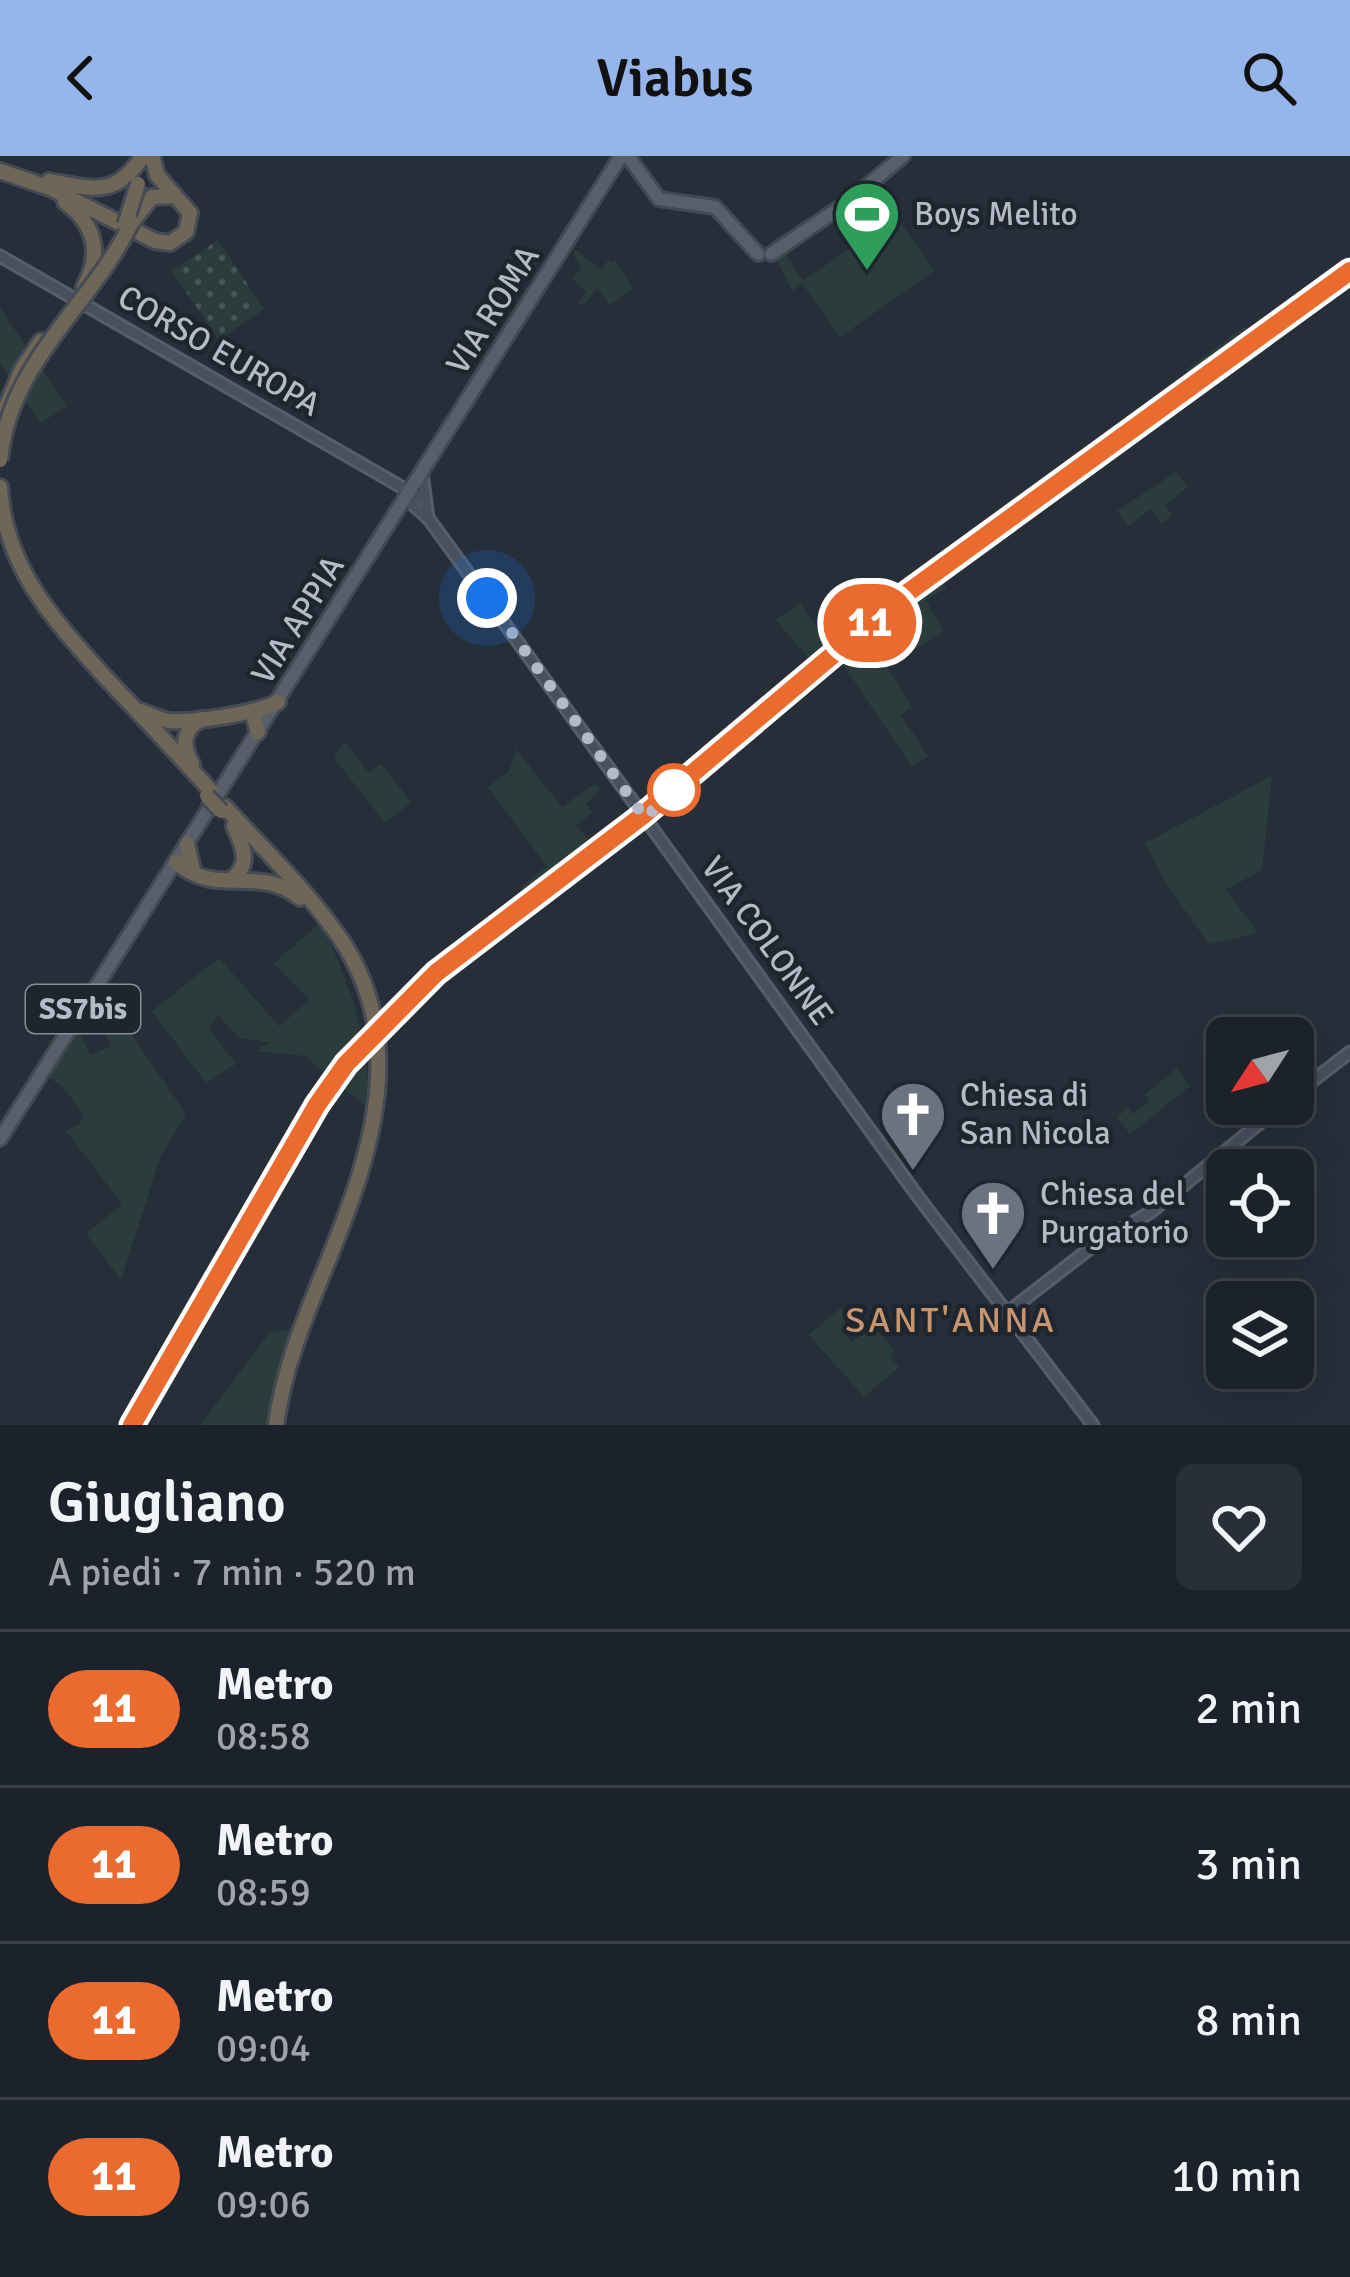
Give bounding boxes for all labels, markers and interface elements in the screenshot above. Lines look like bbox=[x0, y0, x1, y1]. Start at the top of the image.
icon: back bbox=[48, 45, 114, 111]
text: Viabus bbox=[597, 45, 753, 112]
icon: search bbox=[1236, 45, 1302, 111]
sports icon: Boys Melito bbox=[832, 179, 902, 273]
place label: Boys Melito bbox=[914, 194, 1078, 235]
street label: VIA ROMA bbox=[437, 238, 549, 382]
street label: CORSO EUROPA bbox=[110, 276, 328, 426]
street label: VIA APPIA bbox=[243, 548, 353, 692]
your location bbox=[457, 568, 517, 628]
line badge: 11 bbox=[816, 584, 924, 662]
text: 11 bbox=[847, 597, 893, 648]
unlabelled marker bbox=[649, 765, 699, 815]
street label: VIA COLONNE bbox=[692, 848, 842, 1034]
road number: SS7bis bbox=[26, 985, 140, 1033]
north arrow bbox=[1206, 1017, 1314, 1125]
map controls bbox=[1206, 1017, 1314, 1389]
place label: Chiesa di San Nicola bbox=[960, 1075, 1111, 1154]
church icon: Chiesa di San Nicola bbox=[878, 1079, 948, 1173]
button: locate bbox=[1206, 1149, 1314, 1257]
place label: Chiesa del Purgatorio bbox=[1040, 1174, 1189, 1253]
church icon: Chiesa del Purgatorio bbox=[958, 1178, 1028, 1272]
button: layers bbox=[1206, 1281, 1314, 1389]
district label: SANT'ANNA bbox=[845, 1298, 1057, 1343]
button: heart bbox=[1176, 1464, 1302, 1590]
text: Giugliano bbox=[48, 1467, 286, 1538]
text: A piedi · 7 min · 520 m bbox=[48, 1548, 416, 1596]
text: Metro bbox=[216, 1657, 333, 1712]
text: 2 min bbox=[1195, 1681, 1302, 1736]
text: 11 bbox=[91, 1683, 137, 1734]
text: 08:58 bbox=[216, 1712, 311, 1760]
text: Metro bbox=[216, 1813, 333, 1868]
text: 3 min bbox=[1195, 1837, 1302, 1892]
text: 11 bbox=[91, 1839, 137, 1890]
text: 08:59 bbox=[216, 1868, 311, 1916]
text: Metro bbox=[216, 1969, 333, 2024]
text: 8 min bbox=[1195, 1993, 1302, 2048]
text: 11 bbox=[91, 1995, 137, 2046]
text: 09:04 bbox=[216, 2024, 311, 2072]
text: Metro bbox=[216, 2125, 333, 2180]
text: 10 min bbox=[1171, 2149, 1302, 2204]
text: 11 bbox=[91, 2151, 137, 2202]
text: 09:06 bbox=[216, 2180, 311, 2228]

